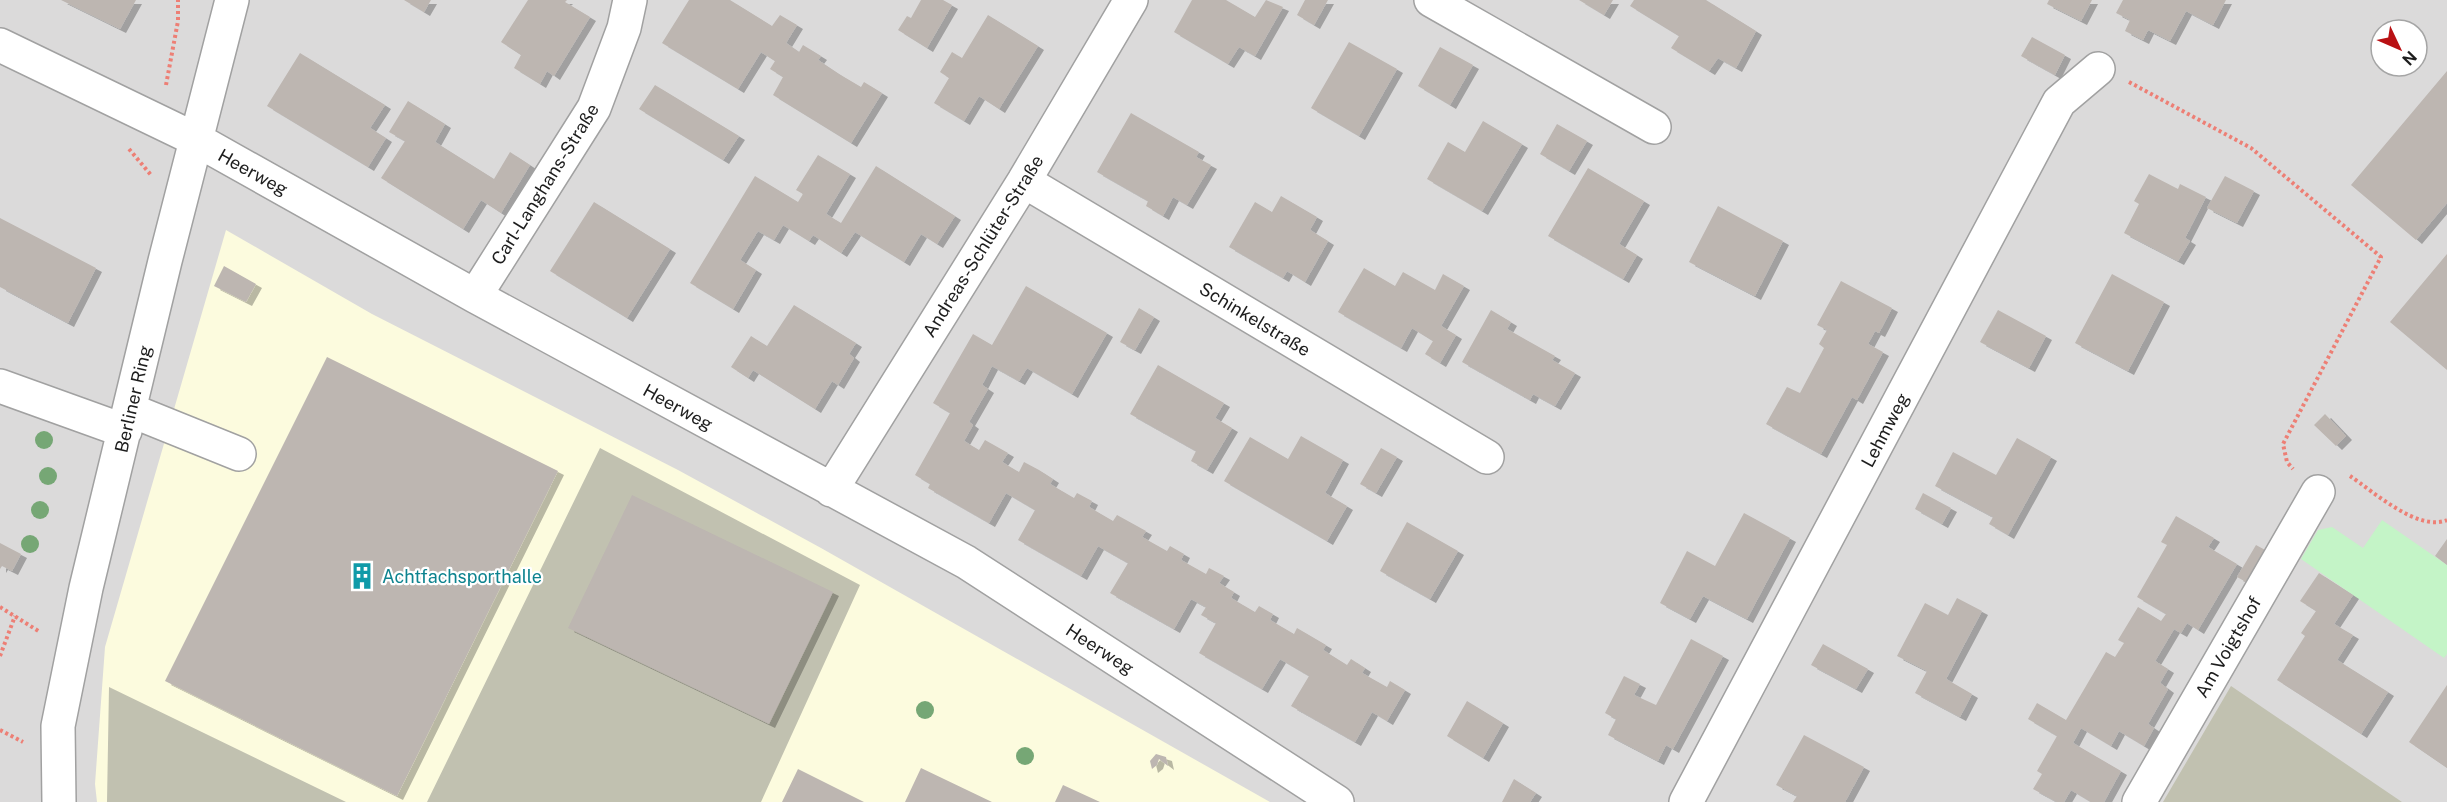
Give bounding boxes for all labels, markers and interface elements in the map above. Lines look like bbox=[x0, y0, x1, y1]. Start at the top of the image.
north arrow bbox=[2369, 18, 2429, 78]
text: N bbox=[2398, 47, 2421, 69]
street label: Carl-Langhans-Straße bbox=[487, 100, 603, 268]
street label: Heerweg bbox=[214, 144, 292, 200]
street label: Andreas-Schlüter-Straße bbox=[918, 151, 1048, 341]
street label: Schinkelstraße bbox=[1196, 278, 1314, 360]
street label: Berliner Ring bbox=[110, 343, 156, 455]
street label: Heerweg bbox=[639, 379, 717, 435]
street label: Lehmweg bbox=[1857, 389, 1913, 471]
building icon: Achtfachsporthalle bbox=[347, 561, 377, 591]
place label: Achtfachsporthalle bbox=[382, 566, 542, 587]
street label: Am Voigtshof bbox=[2191, 593, 2265, 701]
street label: Heerweg bbox=[1062, 619, 1138, 679]

